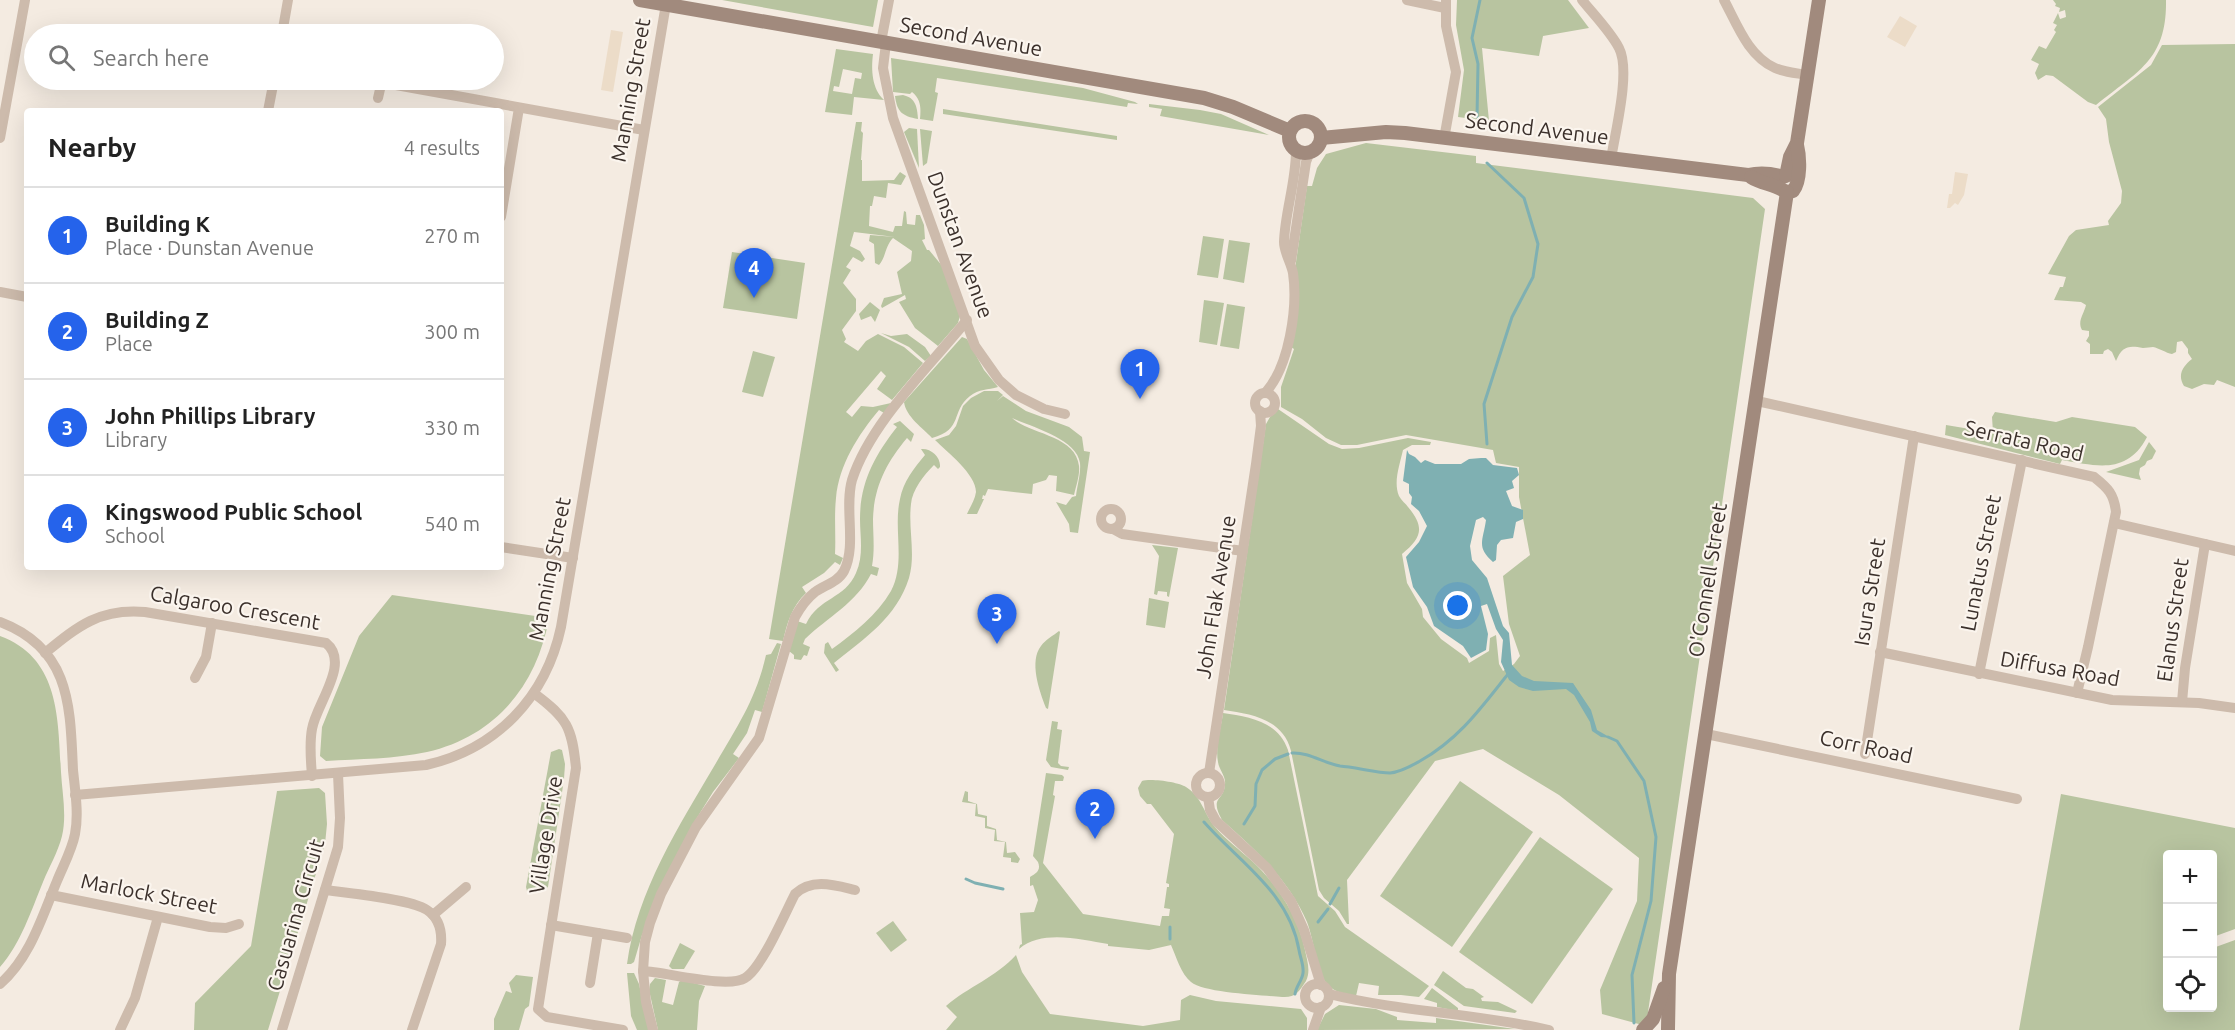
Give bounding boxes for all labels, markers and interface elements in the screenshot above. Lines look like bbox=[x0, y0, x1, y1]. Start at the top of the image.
street label: Second Avenue bbox=[898, 12, 1044, 60]
street label: Manning Street bbox=[606, 16, 654, 164]
search box bbox=[24, 24, 504, 90]
icon: search bbox=[45, 41, 78, 74]
text: Search here bbox=[93, 45, 209, 70]
street label: Second Avenue bbox=[1464, 107, 1610, 149]
text: Nearby bbox=[48, 133, 136, 162]
text: 4 results bbox=[404, 136, 480, 159]
street label: Dunstan Avenue bbox=[923, 168, 999, 321]
text: Building K bbox=[105, 211, 210, 236]
text: 1 bbox=[62, 224, 73, 247]
text: 270 m bbox=[424, 224, 480, 247]
text: Place · Dunstan Avenue bbox=[105, 236, 314, 259]
pin: 4 bbox=[734, 248, 774, 298]
text: Building Z bbox=[105, 307, 209, 332]
text: 2 bbox=[62, 320, 73, 343]
text: 300 m bbox=[424, 320, 480, 343]
text: Place bbox=[105, 332, 153, 355]
pin: 1 bbox=[1120, 350, 1160, 399]
text: John Phillips Library bbox=[105, 403, 315, 428]
street label: Serrata Road bbox=[1962, 415, 2086, 465]
text: 3 bbox=[62, 416, 73, 439]
text: 330 m bbox=[424, 416, 480, 439]
text: Library bbox=[105, 428, 167, 451]
street label: Lunatus Street bbox=[1955, 493, 2005, 633]
street label: Manning Street bbox=[523, 495, 575, 643]
text: Kingswood Public School bbox=[105, 499, 362, 524]
street label: O'Connell Street bbox=[1683, 501, 1731, 659]
text: 4 bbox=[62, 512, 73, 535]
text: 540 m bbox=[424, 512, 480, 535]
street label: John Flak Avenue bbox=[1190, 513, 1240, 680]
text: School bbox=[105, 524, 165, 547]
street label: Isura Street bbox=[1849, 536, 1889, 647]
street label: Elanus Street bbox=[2151, 556, 2193, 683]
street label: Calgaroo Crescent bbox=[148, 580, 322, 634]
your location bbox=[1443, 591, 1472, 620]
pin: 3 bbox=[978, 594, 1016, 644]
street label: Diffusa Road bbox=[1998, 646, 2122, 690]
street label: Corr Road bbox=[1818, 724, 1915, 768]
street label: Village Drive bbox=[524, 774, 566, 896]
pin: 2 bbox=[1076, 790, 1114, 839]
street label: Casuarina Circuit bbox=[262, 836, 328, 994]
map controls bbox=[2163, 850, 2217, 1012]
button: + bbox=[2163, 850, 2217, 904]
street label: Marlock Street bbox=[79, 868, 220, 918]
button: − bbox=[2163, 904, 2217, 958]
button: locate bbox=[2163, 958, 2217, 1012]

